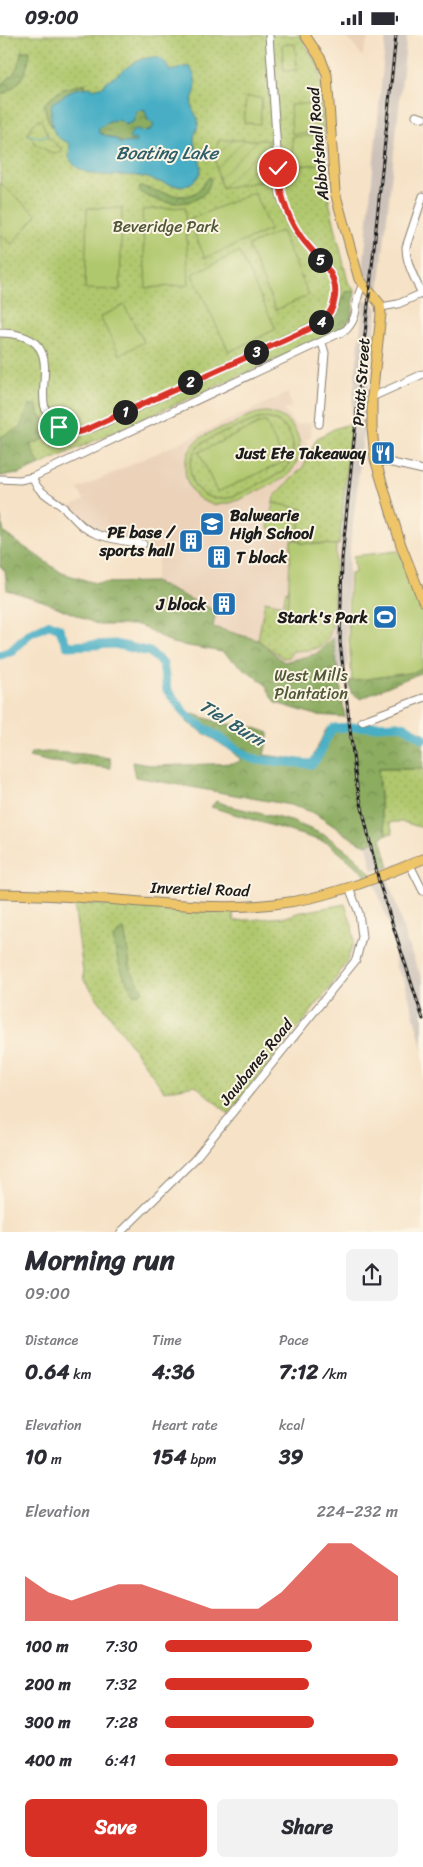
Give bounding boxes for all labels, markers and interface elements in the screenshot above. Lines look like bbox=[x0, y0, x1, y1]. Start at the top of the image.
text: 09:00 bbox=[25, 1, 78, 34]
street label: Abbotshall Road bbox=[298, 85, 337, 203]
water label: Boating Lake bbox=[116, 137, 220, 169]
pin bbox=[257, 147, 299, 189]
icon: check bbox=[264, 154, 292, 182]
park label: Beveridge Park bbox=[113, 212, 219, 241]
pin: 5 bbox=[308, 247, 332, 273]
text: 5 bbox=[316, 248, 325, 273]
pin: 4 bbox=[308, 309, 334, 335]
text: 4 bbox=[317, 310, 326, 335]
street label: Pratt Street bbox=[343, 337, 379, 427]
pin: 3 bbox=[244, 339, 268, 365]
text: 3 bbox=[253, 340, 260, 365]
pin: 2 bbox=[178, 369, 202, 395]
text: 2 bbox=[186, 370, 195, 395]
pin: 1 bbox=[112, 399, 138, 425]
text: 1 bbox=[122, 400, 129, 425]
pin bbox=[38, 406, 80, 448]
icon: arrive bbox=[45, 413, 73, 441]
place label: Just Ete Takeaway bbox=[235, 439, 367, 468]
restaurant icon: Just Ete Takeaway bbox=[370, 440, 396, 466]
place label: Balwearie High School bbox=[229, 501, 315, 548]
school or university icon: Balwearie High School bbox=[199, 511, 225, 537]
place label: PE base / sports hall bbox=[98, 518, 176, 565]
building icon: PE base / sports hall bbox=[178, 528, 204, 554]
place label: T block bbox=[236, 543, 288, 572]
building icon: T block bbox=[206, 544, 232, 570]
place label: J block bbox=[155, 590, 206, 619]
building icon: J block bbox=[211, 591, 237, 617]
place label: Stark's Park bbox=[277, 603, 368, 632]
sports icon: Stark's Park bbox=[372, 604, 398, 630]
park label: West Mills Plantation bbox=[274, 661, 348, 708]
water label: Tiel Burn bbox=[193, 690, 273, 757]
street label: Invertiel Road bbox=[149, 873, 252, 905]
street label: Jawbanes Road bbox=[211, 1011, 301, 1113]
text: Morning run bbox=[25, 1235, 175, 1284]
button: share bbox=[346, 1249, 398, 1301]
text: 09:00 bbox=[25, 1279, 70, 1308]
text: Distance bbox=[25, 1328, 78, 1353]
text: Time bbox=[152, 1328, 182, 1353]
text: Pace bbox=[279, 1328, 309, 1353]
text: 0.64 bbox=[25, 1353, 70, 1391]
text: 4:36 bbox=[152, 1353, 195, 1391]
text: 7:12 bbox=[279, 1353, 318, 1391]
text: km bbox=[70, 1362, 92, 1387]
text: /km bbox=[318, 1362, 347, 1387]
text: Elevation bbox=[25, 1413, 82, 1438]
text: Heart rate bbox=[152, 1413, 218, 1438]
text: kcal bbox=[279, 1413, 304, 1438]
text: 10 bbox=[25, 1438, 47, 1476]
text: 154 bbox=[152, 1438, 187, 1476]
text: 39 bbox=[279, 1438, 303, 1476]
text: m bbox=[47, 1447, 62, 1472]
text: bpm bbox=[187, 1447, 216, 1472]
text: Elevation bbox=[25, 1497, 90, 1526]
text: 224–232 m bbox=[317, 1497, 398, 1526]
text: 100 m bbox=[25, 1632, 69, 1661]
text: 7:30 bbox=[105, 1632, 138, 1661]
text: 200 m bbox=[25, 1670, 71, 1699]
text: 7:32 bbox=[105, 1670, 137, 1699]
text: 300 m bbox=[25, 1708, 70, 1737]
text: 7:28 bbox=[105, 1708, 138, 1737]
text: 400 m bbox=[25, 1746, 72, 1775]
text: 6:41 bbox=[105, 1746, 136, 1775]
button: Save bbox=[25, 1799, 207, 1857]
button: Share bbox=[217, 1799, 398, 1857]

